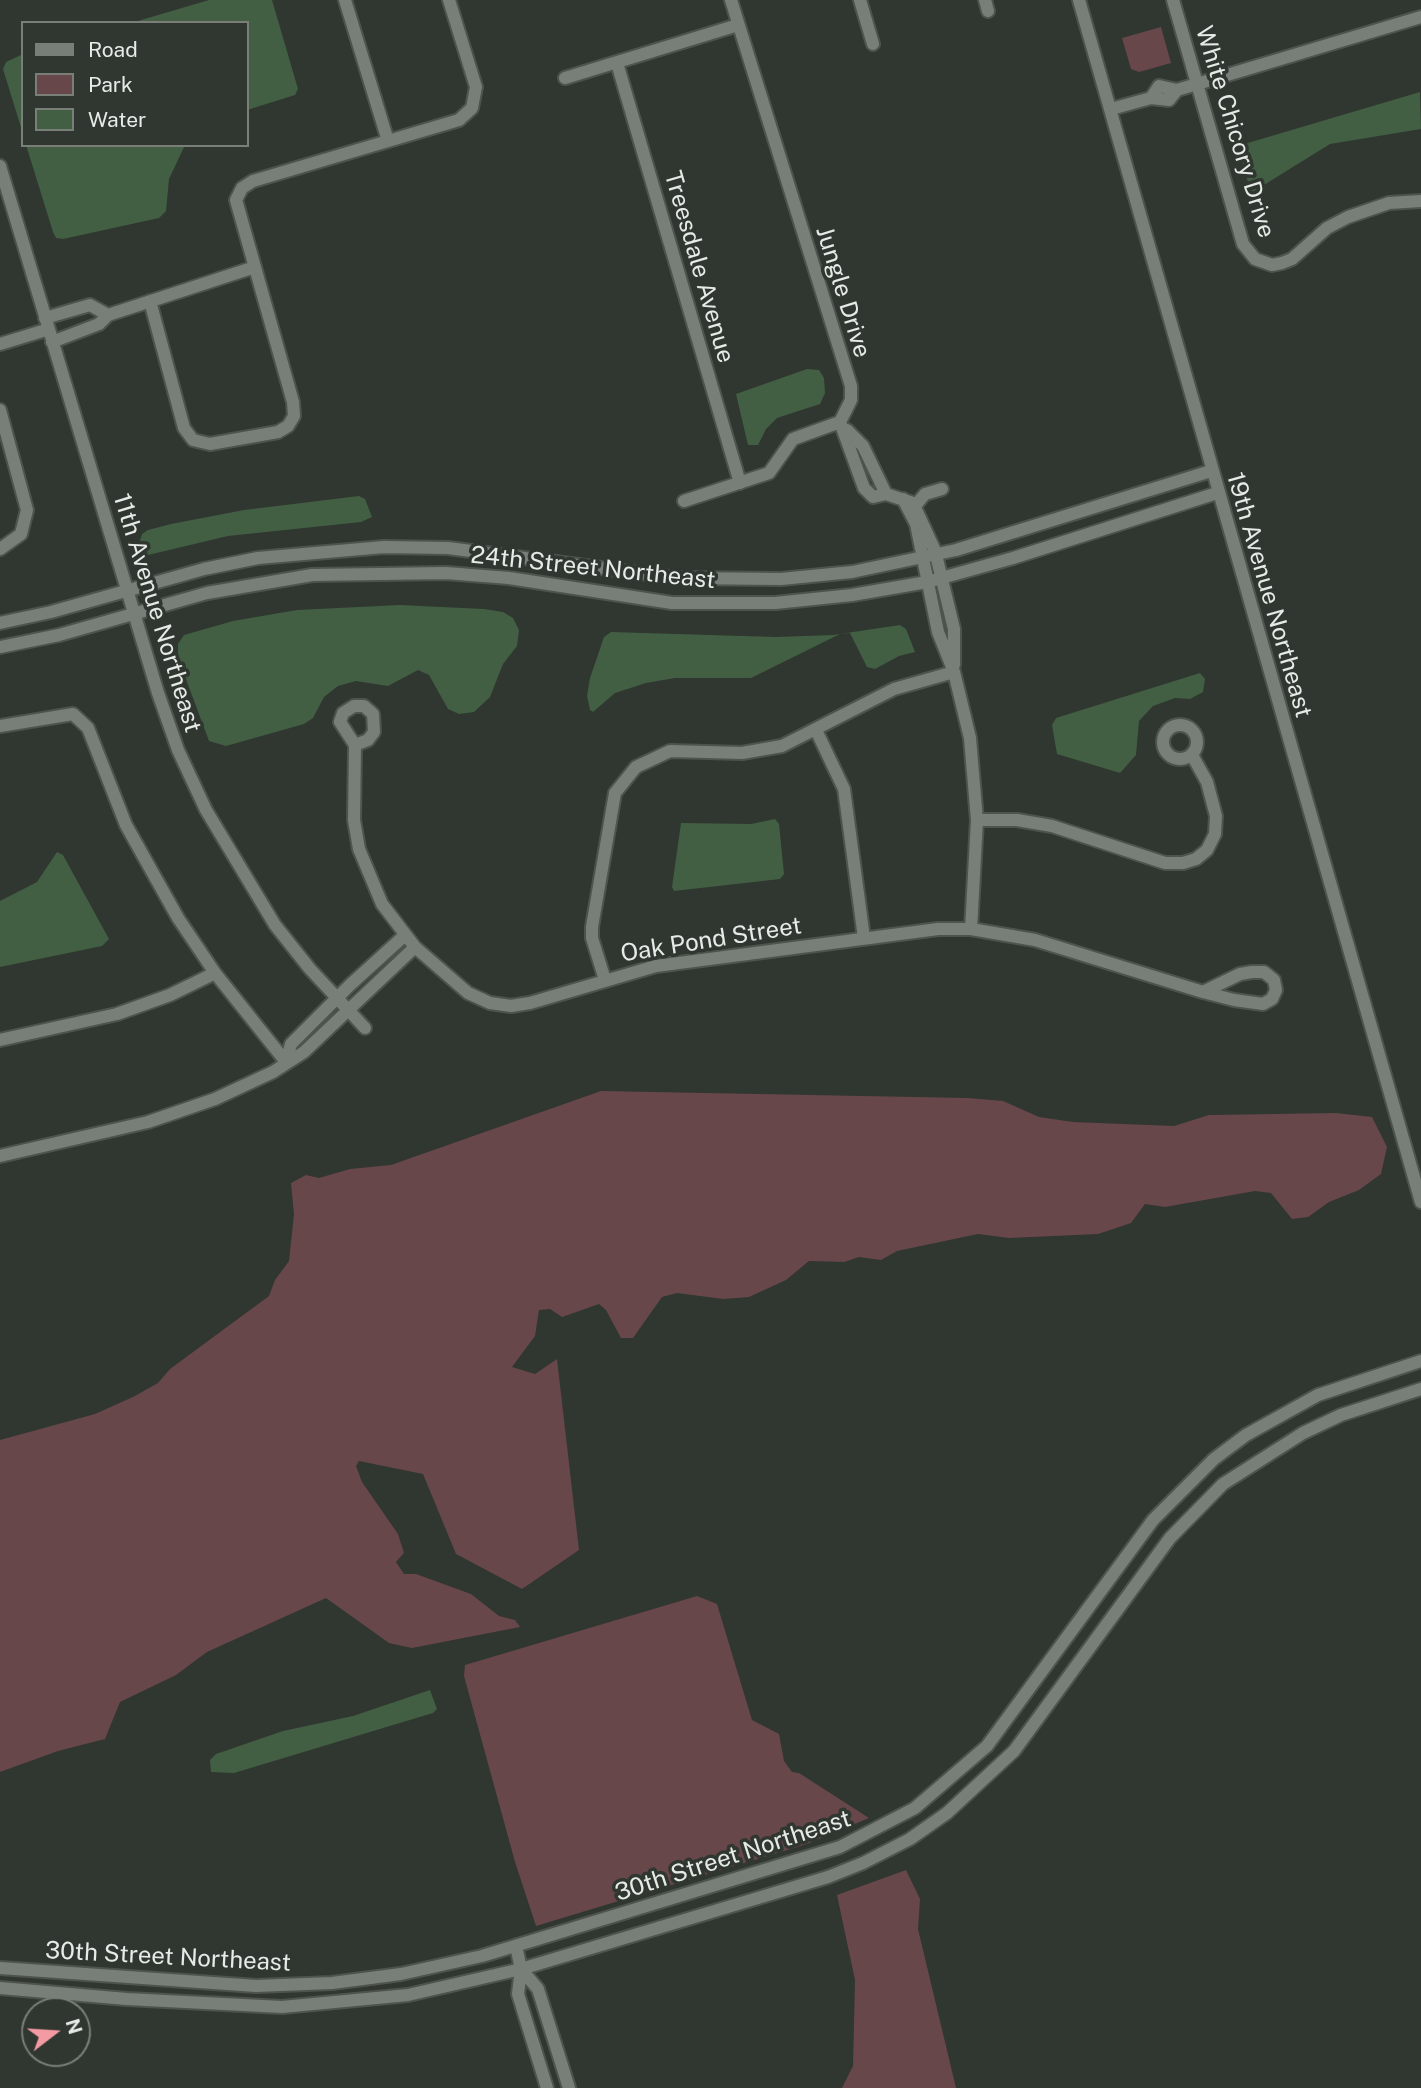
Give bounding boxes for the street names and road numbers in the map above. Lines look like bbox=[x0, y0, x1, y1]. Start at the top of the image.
street label: White Chicory Drive bbox=[1189, 23, 1281, 241]
street label: Treesdale Avenue bbox=[658, 168, 740, 366]
street label: Jungle Drive bbox=[809, 223, 877, 361]
street label: 19th Avenue Northeast bbox=[1220, 469, 1318, 721]
street label: 11th Avenue Northeast bbox=[107, 490, 207, 736]
street label: 24th Street Northeast bbox=[469, 541, 717, 595]
street label: Oak Pond Street bbox=[619, 911, 803, 969]
street label: 30th Street Northeast bbox=[612, 1804, 854, 1908]
street label: 30th Street Northeast bbox=[44, 1936, 292, 1978]

